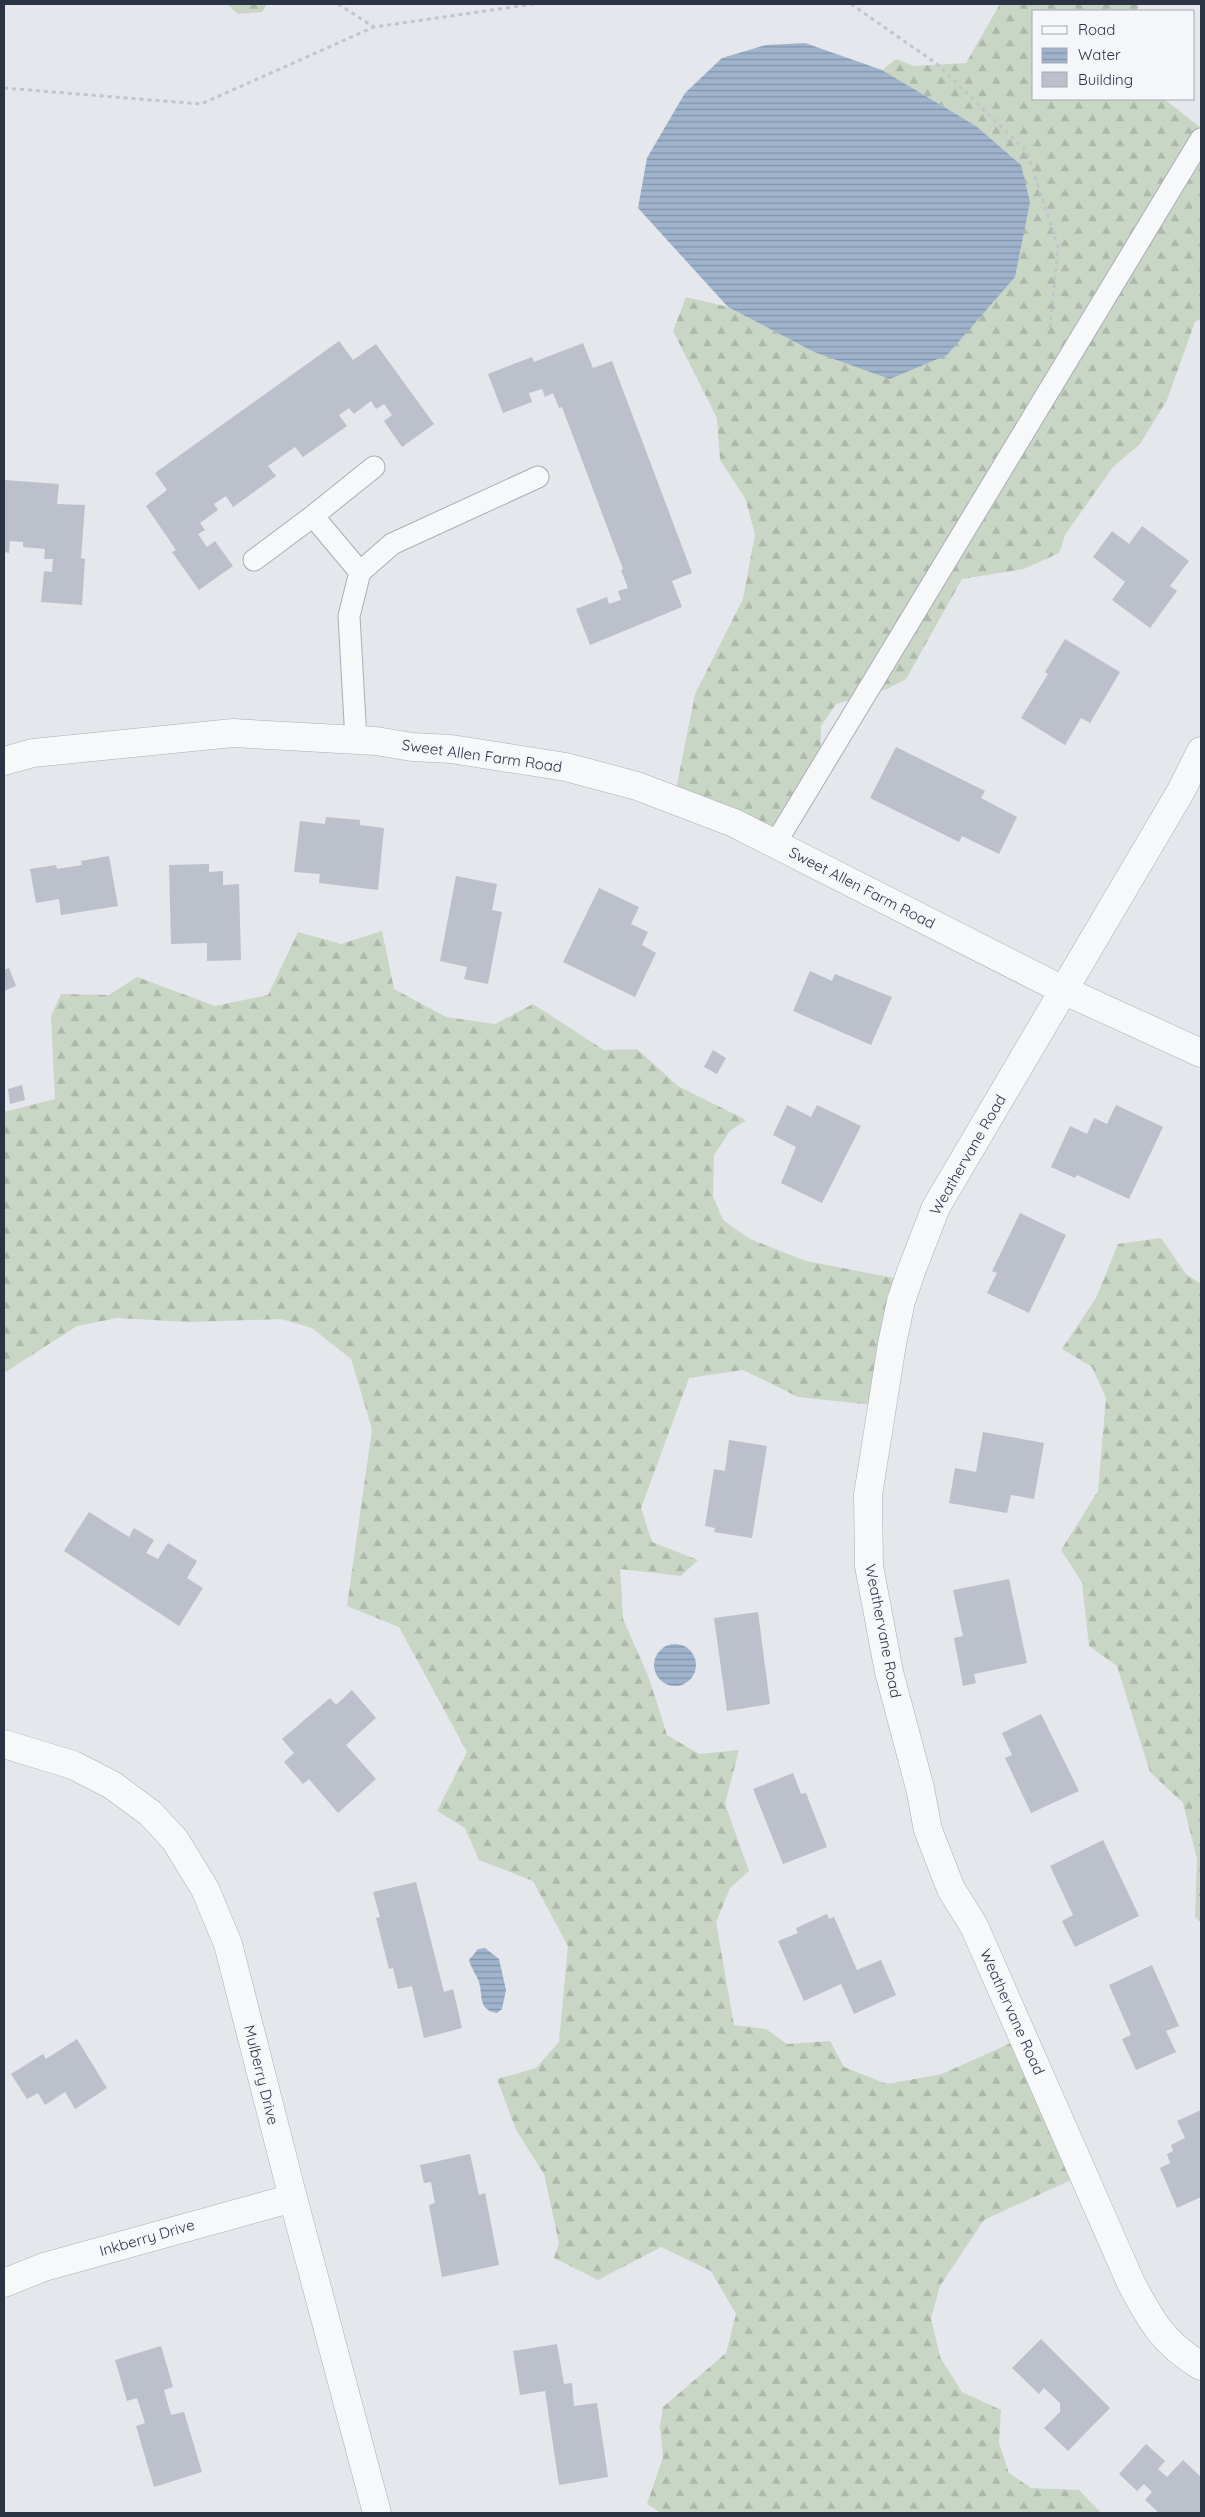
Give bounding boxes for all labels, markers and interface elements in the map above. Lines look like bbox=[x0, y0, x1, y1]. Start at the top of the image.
legend bbox=[1032, 10, 1195, 100]
text: Road bbox=[1078, 20, 1115, 39]
text: Water bbox=[1078, 45, 1121, 64]
text: Building bbox=[1078, 70, 1133, 89]
street label: Sweet Allen Farm Road bbox=[401, 735, 563, 776]
street label: Sweet Allen Farm Road bbox=[786, 842, 939, 933]
street label: Weathervane Road bbox=[925, 1091, 1010, 1218]
street label: Weathervane Road bbox=[861, 1562, 906, 1699]
street label: Weathervane Road bbox=[976, 1946, 1049, 2078]
street label: Mulberry Drive bbox=[240, 2023, 283, 2127]
street label: Inkberry Drive bbox=[97, 2215, 197, 2260]

